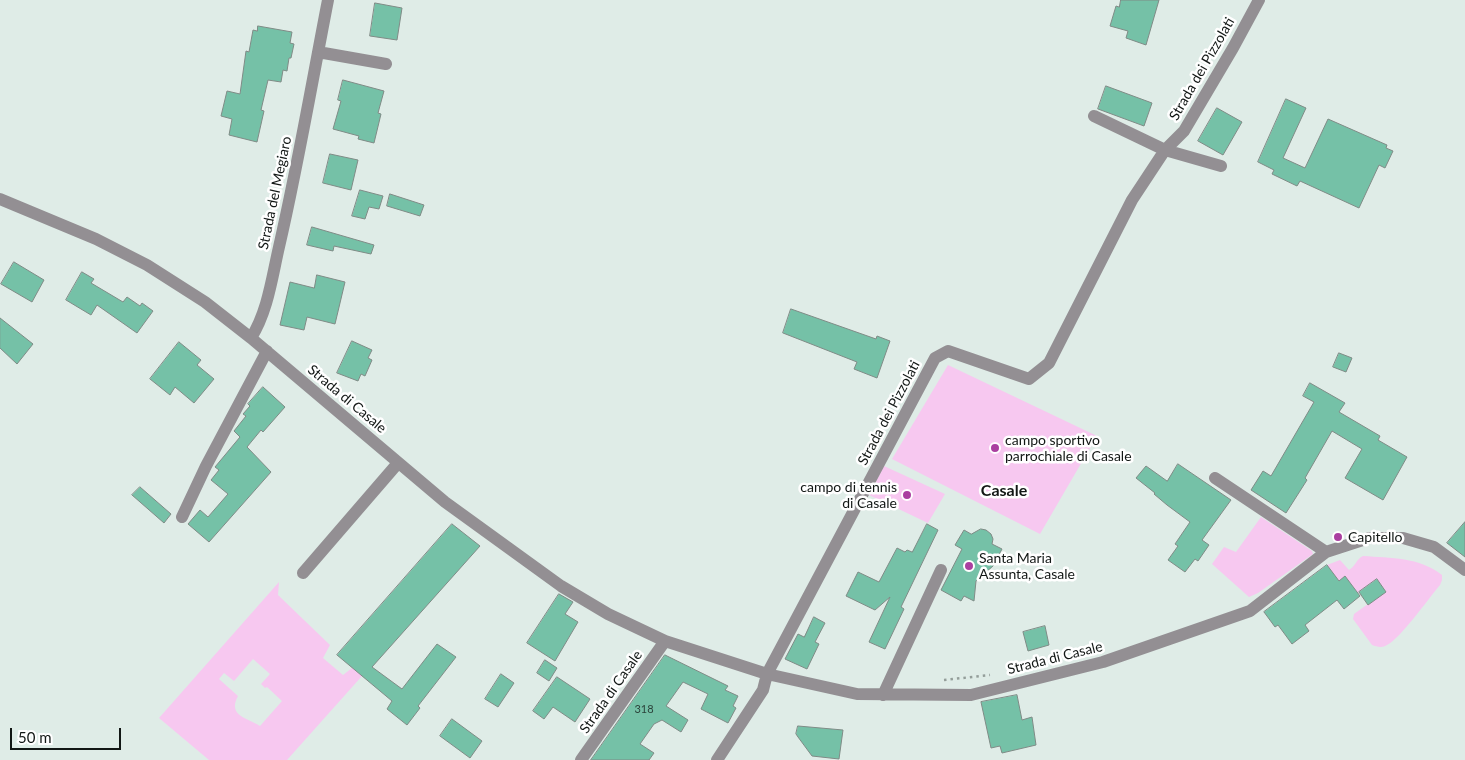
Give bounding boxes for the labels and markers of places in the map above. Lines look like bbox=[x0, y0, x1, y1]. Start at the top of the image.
place label: campo sportivo parrochiale di Casale bbox=[1005, 432, 1132, 464]
marker: campo sportivo parrochiale di Casale bbox=[989, 442, 1001, 454]
place label: campo di tennis di Casale bbox=[800, 479, 897, 512]
marker: campo di tennis di Casale bbox=[901, 489, 913, 501]
place label: Capitello bbox=[1348, 529, 1402, 545]
marker: Capitello bbox=[1332, 531, 1344, 543]
place label: Santa Maria Assunta, Casale bbox=[979, 550, 1075, 582]
marker: Santa Maria Assunta, Casale bbox=[963, 560, 975, 572]

